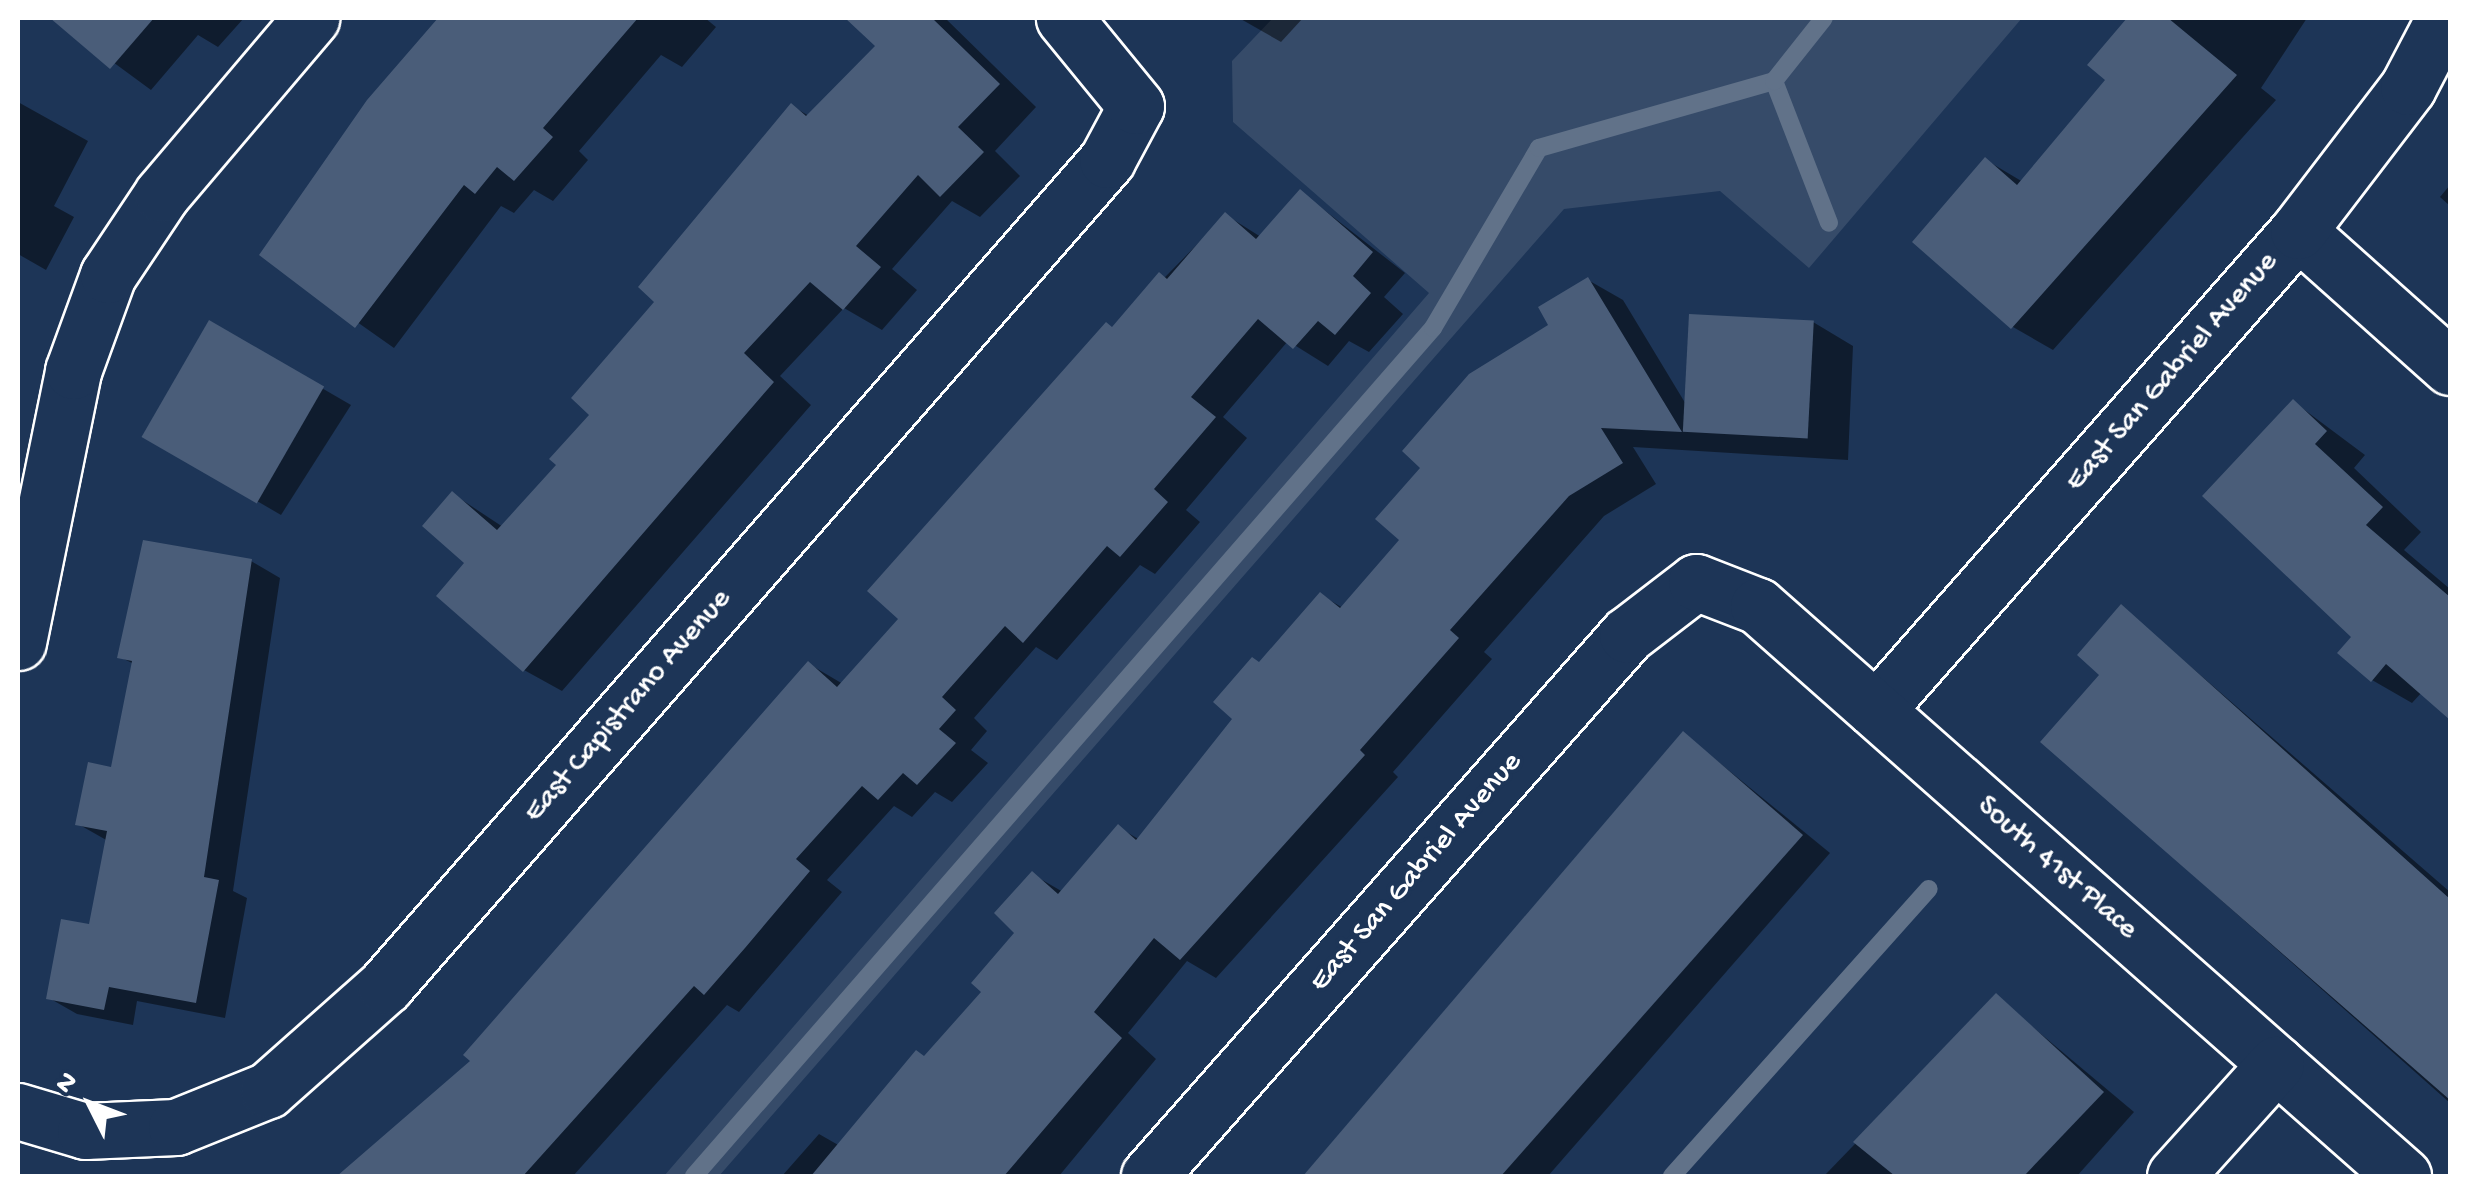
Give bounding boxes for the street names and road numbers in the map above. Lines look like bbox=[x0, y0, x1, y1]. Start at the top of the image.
street label: East San Gabriel Avenue bbox=[2059, 246, 2287, 500]
street label: East Capistrano Avenue bbox=[518, 583, 740, 831]
street label: East San Gabriel Avenue bbox=[1303, 746, 1531, 1000]
street label: South 41st Place bbox=[1968, 789, 2144, 949]

